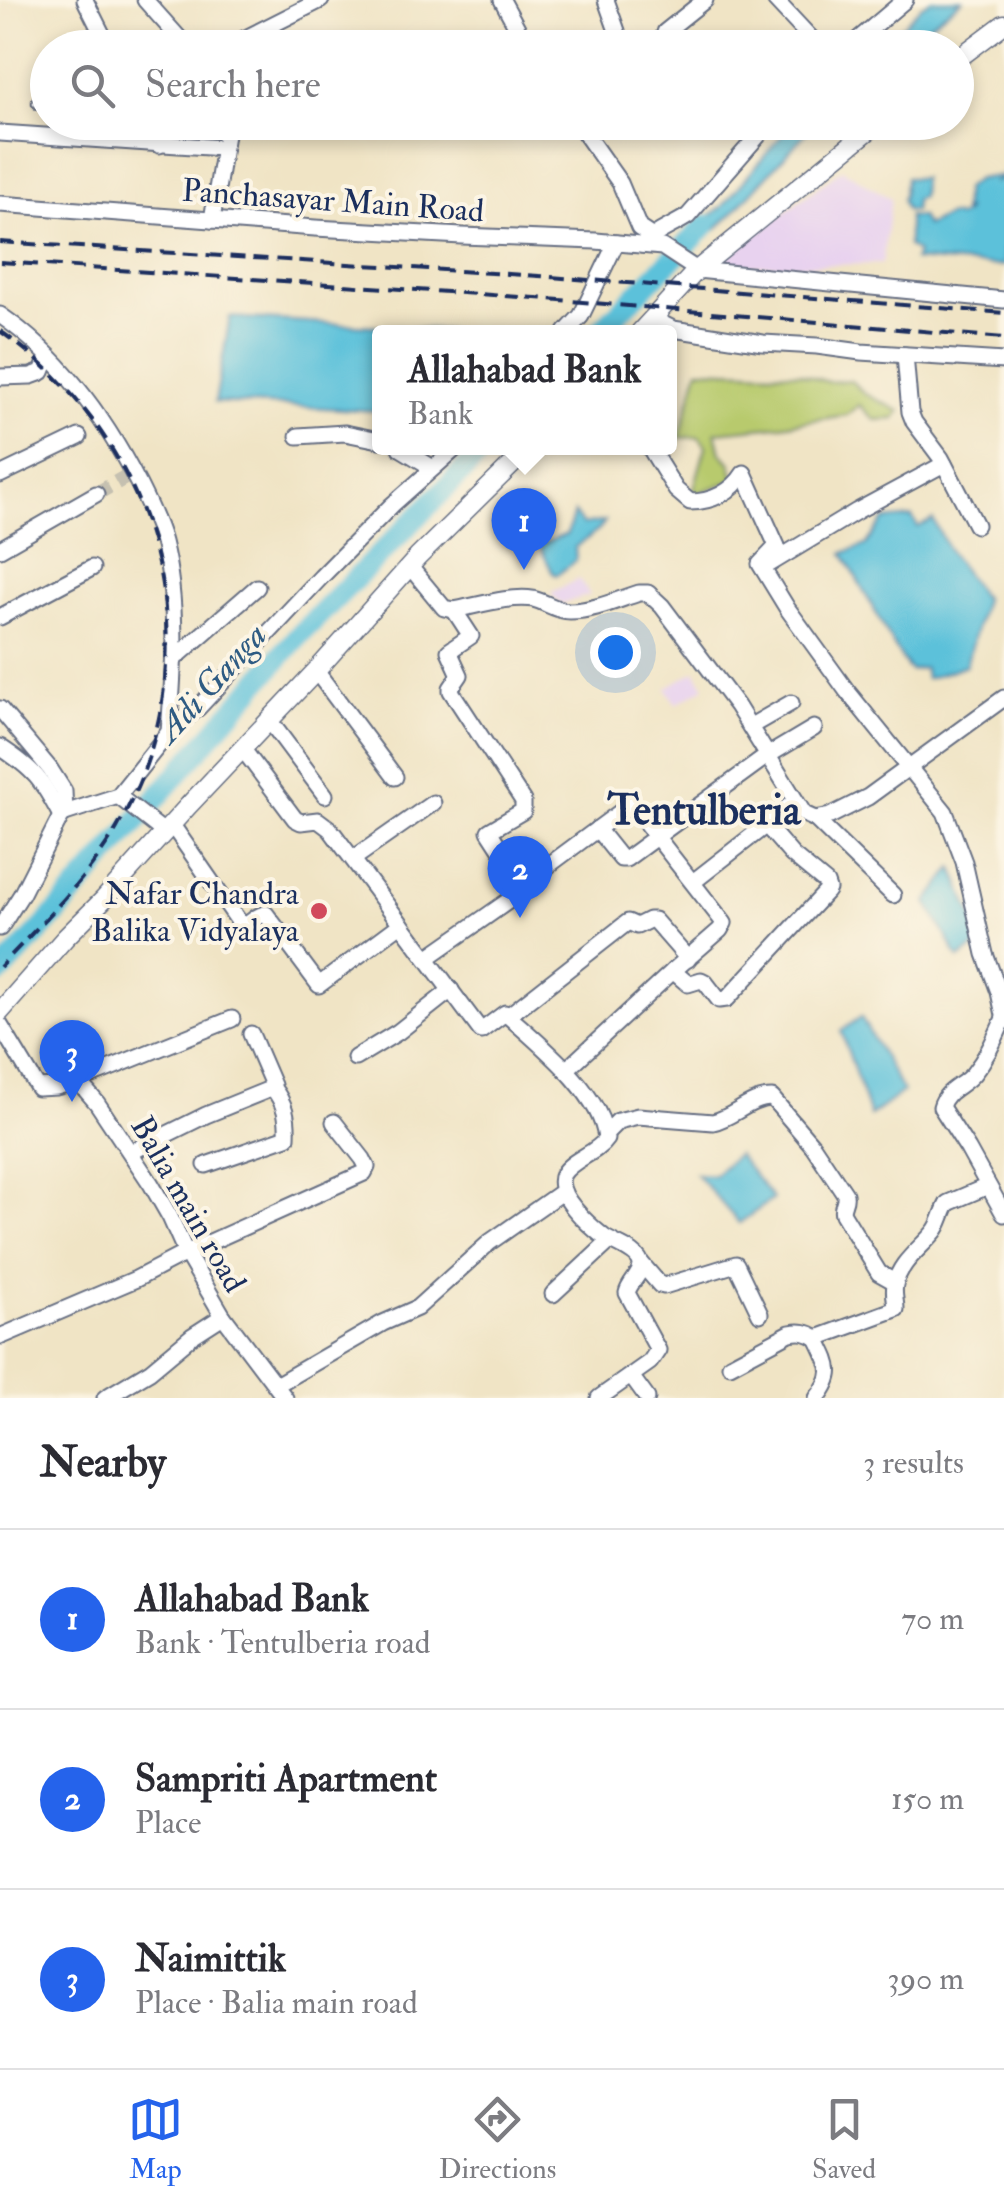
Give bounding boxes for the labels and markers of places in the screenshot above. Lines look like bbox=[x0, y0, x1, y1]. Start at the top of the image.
pin: 1 bbox=[492, 488, 556, 570]
pin: 2 bbox=[488, 836, 552, 918]
place label: Nafar Chandra Balika Vidyalaya bbox=[91, 874, 300, 951]
marker: Nafar Chandra Balika Vidyalaya bbox=[308, 900, 330, 922]
pin: 3 bbox=[40, 1020, 104, 1102]

